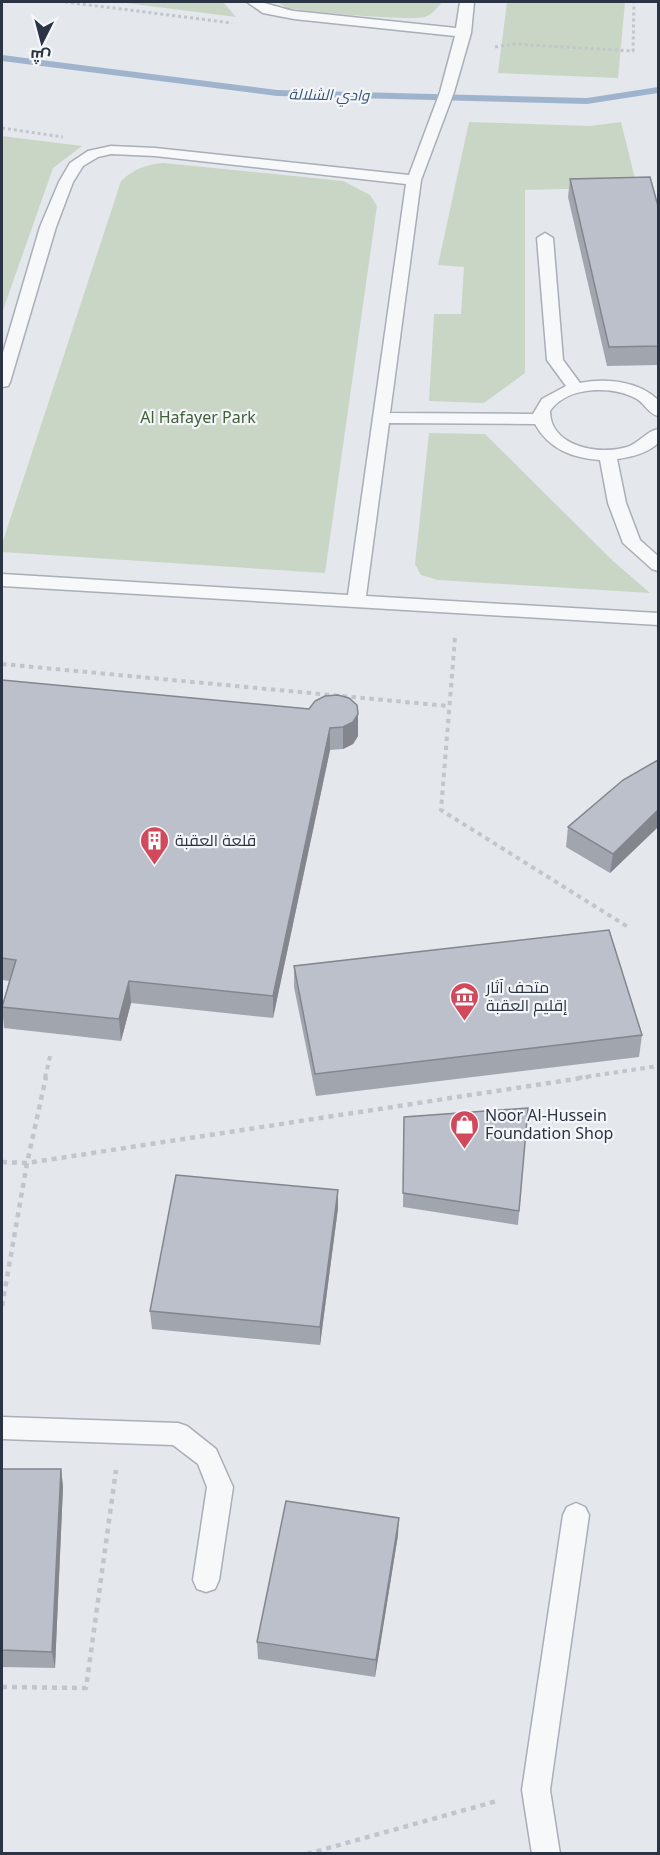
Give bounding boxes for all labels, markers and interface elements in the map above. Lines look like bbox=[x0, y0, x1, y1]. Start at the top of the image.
north arrow bbox=[12, 12, 72, 72]
text: ش bbox=[29, 45, 52, 69]
water label: وادي الشلالة bbox=[288, 83, 370, 108]
park label: Al Hafayer Park bbox=[140, 406, 256, 428]
building icon: قلعة العقبة bbox=[138, 824, 170, 866]
place label: قلعة العقبة bbox=[175, 829, 256, 851]
place label: متحف آثار إقليم العقبة bbox=[485, 976, 567, 1017]
museum icon: متحف آثار إقليم العقبة bbox=[449, 980, 481, 1022]
place label: Noor Al-Hussein Foundation Shop bbox=[485, 1104, 613, 1144]
shop icon: Noor Al-Hussein Foundation Shop bbox=[448, 1108, 480, 1150]

